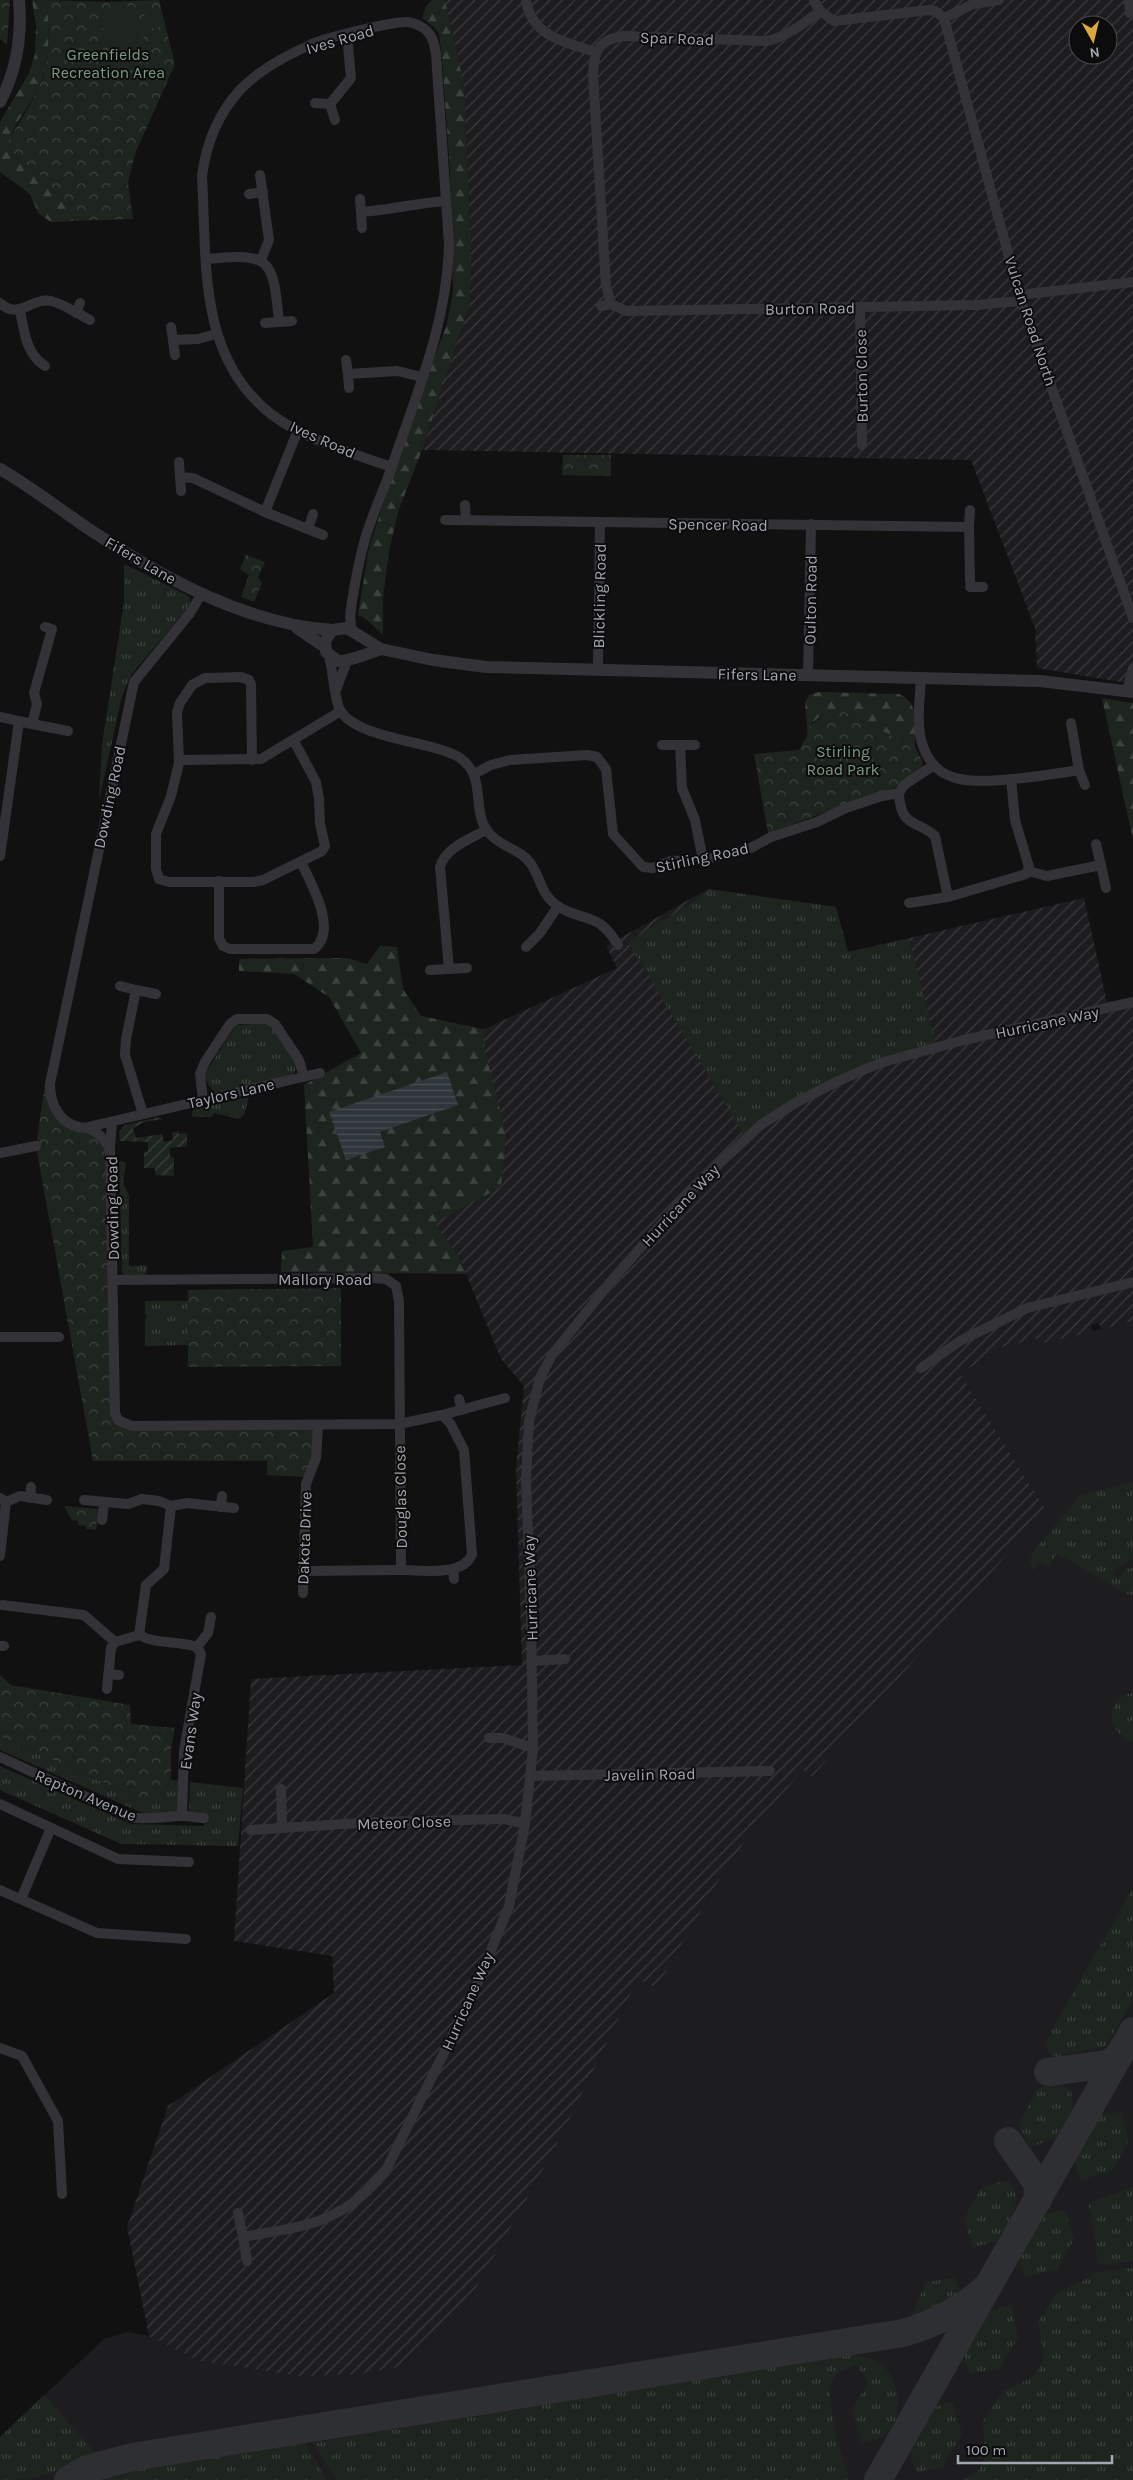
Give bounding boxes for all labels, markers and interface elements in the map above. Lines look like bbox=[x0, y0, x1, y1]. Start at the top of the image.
north arrow bbox=[1068, 15, 1118, 65]
street label: Ives Road bbox=[304, 21, 376, 58]
street label: Spar Road bbox=[640, 28, 714, 49]
text: N bbox=[1089, 43, 1101, 61]
park label: Greenfields Recreation Area bbox=[51, 45, 165, 82]
street label: Vulcan Road North bbox=[1001, 254, 1060, 389]
street label: Burton Road bbox=[765, 298, 855, 319]
street label: Burton Close bbox=[851, 329, 872, 423]
street label: Ives Road bbox=[287, 417, 359, 462]
street label: Spencer Road bbox=[668, 514, 768, 535]
street label: Fifers Lane bbox=[102, 532, 180, 588]
street label: Blickling Road bbox=[589, 543, 610, 649]
street label: Oulton Road bbox=[800, 555, 821, 645]
street label: Fifers Lane bbox=[717, 664, 797, 685]
park label: Stirling Road Park bbox=[806, 742, 880, 779]
street label: Dowding Road bbox=[89, 744, 130, 850]
street label: Stirling Road bbox=[654, 838, 750, 877]
street label: Hurricane Way bbox=[994, 1002, 1101, 1043]
street label: Taylors Lane bbox=[186, 1074, 276, 1113]
street label: Dowding Road bbox=[102, 1156, 123, 1260]
street label: Hurricane Way bbox=[637, 1160, 724, 1250]
street label: Mallory Road bbox=[278, 1270, 372, 1289]
street label: Douglas Close bbox=[390, 1445, 411, 1549]
street label: Dakota Drive bbox=[293, 1491, 316, 1585]
street label: Hurricane Way bbox=[519, 1534, 542, 1641]
street label: Evans Way bbox=[176, 1691, 205, 1771]
street label: Javelin Road bbox=[604, 1764, 696, 1785]
street label: Repton Avenue bbox=[32, 1766, 139, 1825]
street label: Meteor Close bbox=[357, 1811, 451, 1834]
street label: Hurricane Way bbox=[437, 1949, 498, 2053]
scale bar bbox=[958, 2432, 1112, 2464]
text: 100 m bbox=[966, 2441, 1006, 2459]

